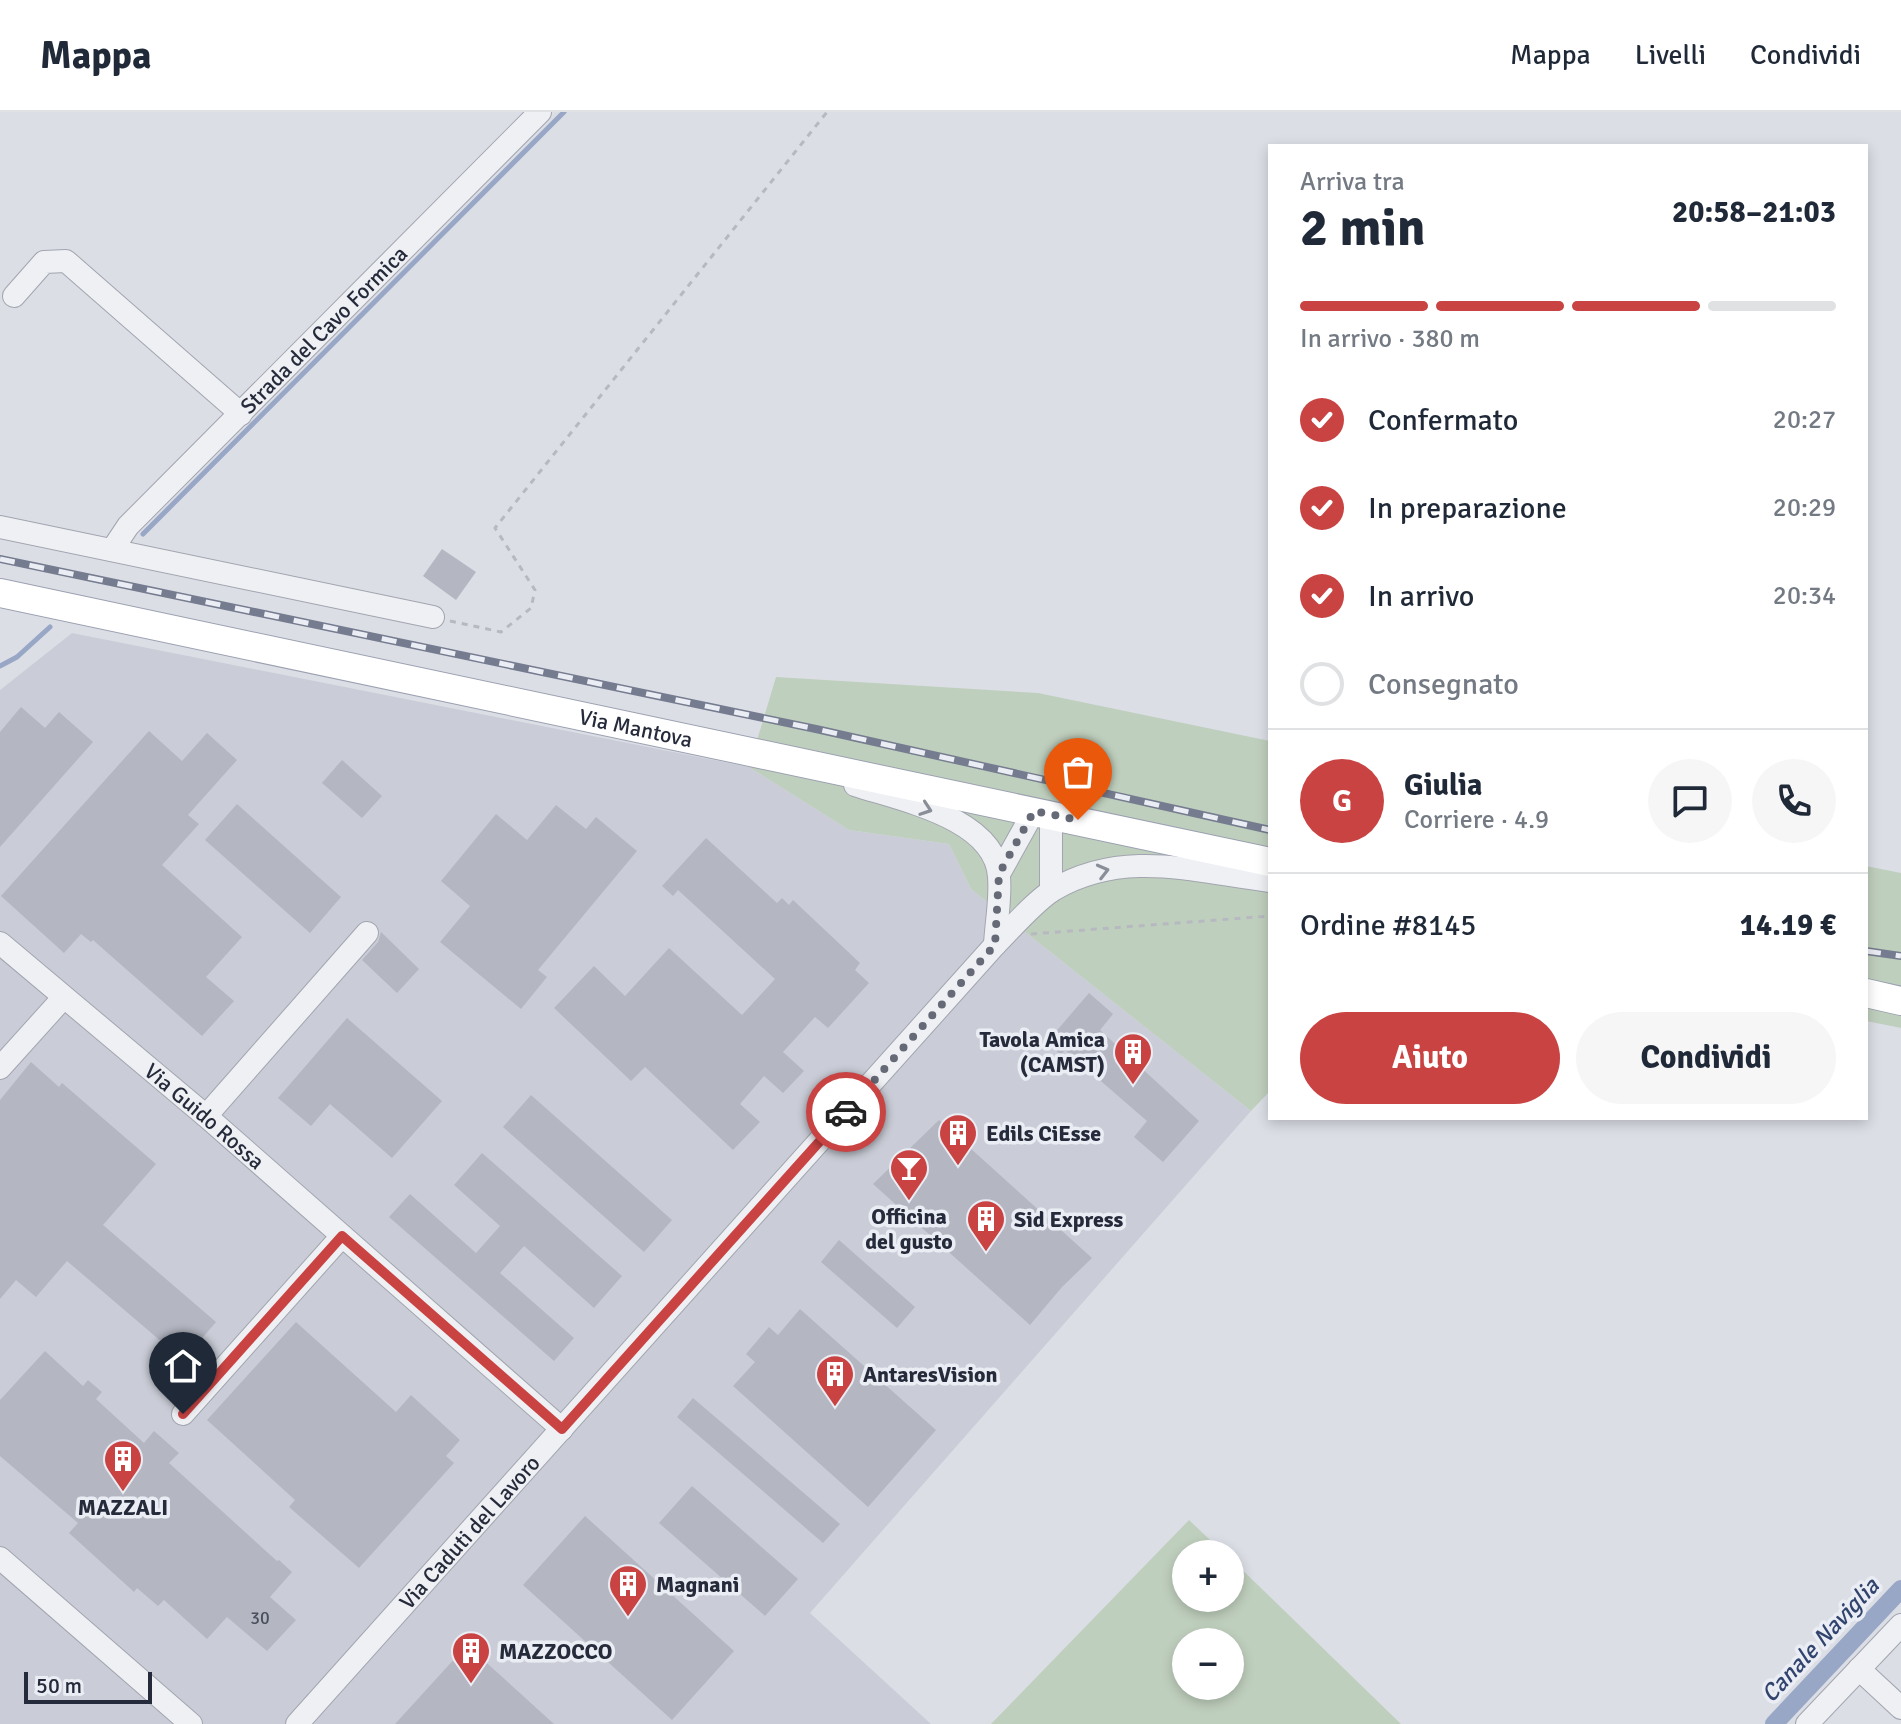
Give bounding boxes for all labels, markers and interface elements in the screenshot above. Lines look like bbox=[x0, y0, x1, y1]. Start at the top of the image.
text: Mappa bbox=[40, 32, 152, 79]
text: Mappa bbox=[1510, 38, 1591, 72]
text: Livelli bbox=[1635, 38, 1706, 72]
text: Condividi bbox=[1750, 38, 1861, 72]
text: Arriva tra bbox=[1300, 166, 1405, 198]
text: 20:58–21:03 bbox=[1672, 194, 1836, 231]
text: 2 min bbox=[1300, 196, 1426, 260]
street label: Strada del Cavo Formica bbox=[234, 240, 413, 419]
text: In arrivo · 380 m bbox=[1300, 323, 1480, 355]
icon: check bbox=[1300, 398, 1344, 442]
text: Confermato bbox=[1368, 402, 1518, 439]
text: 20:27 bbox=[1773, 404, 1836, 436]
icon: check bbox=[1300, 486, 1344, 530]
text: In preparazione bbox=[1368, 490, 1567, 527]
text: 20:29 bbox=[1773, 492, 1836, 524]
icon: check bbox=[1300, 574, 1344, 618]
text: In arrivo bbox=[1368, 578, 1474, 615]
text: 20:34 bbox=[1773, 580, 1836, 612]
text: Consegnato bbox=[1368, 666, 1519, 703]
street label: Via Mantova bbox=[577, 703, 695, 753]
pin bbox=[1044, 738, 1112, 820]
icon: bag bbox=[1056, 750, 1100, 794]
button: chat bbox=[1648, 759, 1732, 843]
button: phone bbox=[1752, 759, 1836, 843]
text: Giulia bbox=[1404, 767, 1482, 804]
text: G bbox=[1332, 783, 1352, 820]
one-way arrow bbox=[919, 800, 933, 816]
text: Corriere · 4.9 bbox=[1404, 804, 1549, 836]
one-way arrow bbox=[1095, 863, 1109, 880]
text: Ordine #8145 bbox=[1300, 907, 1477, 944]
text: 14.19 € bbox=[1740, 907, 1836, 944]
button: Aiuto bbox=[1300, 1012, 1560, 1104]
button: Condividi bbox=[1576, 1012, 1836, 1104]
place label: Tavola Amica (CAMST) bbox=[979, 1026, 1105, 1078]
building icon: Tavola Amica (CAMST) bbox=[1112, 1031, 1154, 1086]
street label: Via Guido Rossa bbox=[139, 1057, 270, 1175]
courier bbox=[806, 1072, 886, 1152]
icon: car bbox=[824, 1090, 868, 1134]
building icon: Edils CiEsse bbox=[937, 1112, 979, 1167]
place label: Edils CiEsse bbox=[986, 1120, 1101, 1147]
bar icon: Officina del gusto bbox=[888, 1147, 930, 1202]
building icon: Sid Express bbox=[965, 1198, 1007, 1253]
place label: Officina del gusto bbox=[865, 1203, 953, 1255]
place label: Sid Express bbox=[1014, 1206, 1124, 1233]
pin bbox=[149, 1332, 217, 1414]
icon: home bbox=[161, 1344, 205, 1388]
building icon: AntaresVision bbox=[814, 1353, 856, 1408]
place label: AntaresVision bbox=[863, 1361, 998, 1388]
building icon: MAZZALI bbox=[102, 1438, 144, 1493]
street label: Via Caduti del Lavoro bbox=[393, 1449, 545, 1614]
place label: MAZZALI bbox=[78, 1494, 168, 1521]
map controls bbox=[1172, 1540, 1244, 1700]
button: + bbox=[1172, 1540, 1244, 1612]
building icon: Magnani bbox=[607, 1563, 649, 1618]
place label: Magnani bbox=[656, 1571, 739, 1598]
water label: Canale Naviglia bbox=[1755, 1571, 1886, 1709]
house number: 30 bbox=[250, 1607, 270, 1629]
button: − bbox=[1172, 1628, 1244, 1700]
building icon: MAZZOCCO bbox=[450, 1630, 492, 1685]
place label: MAZZOCCO bbox=[499, 1638, 612, 1665]
scale bar bbox=[24, 1668, 152, 1704]
text: 50 m bbox=[36, 1672, 82, 1699]

